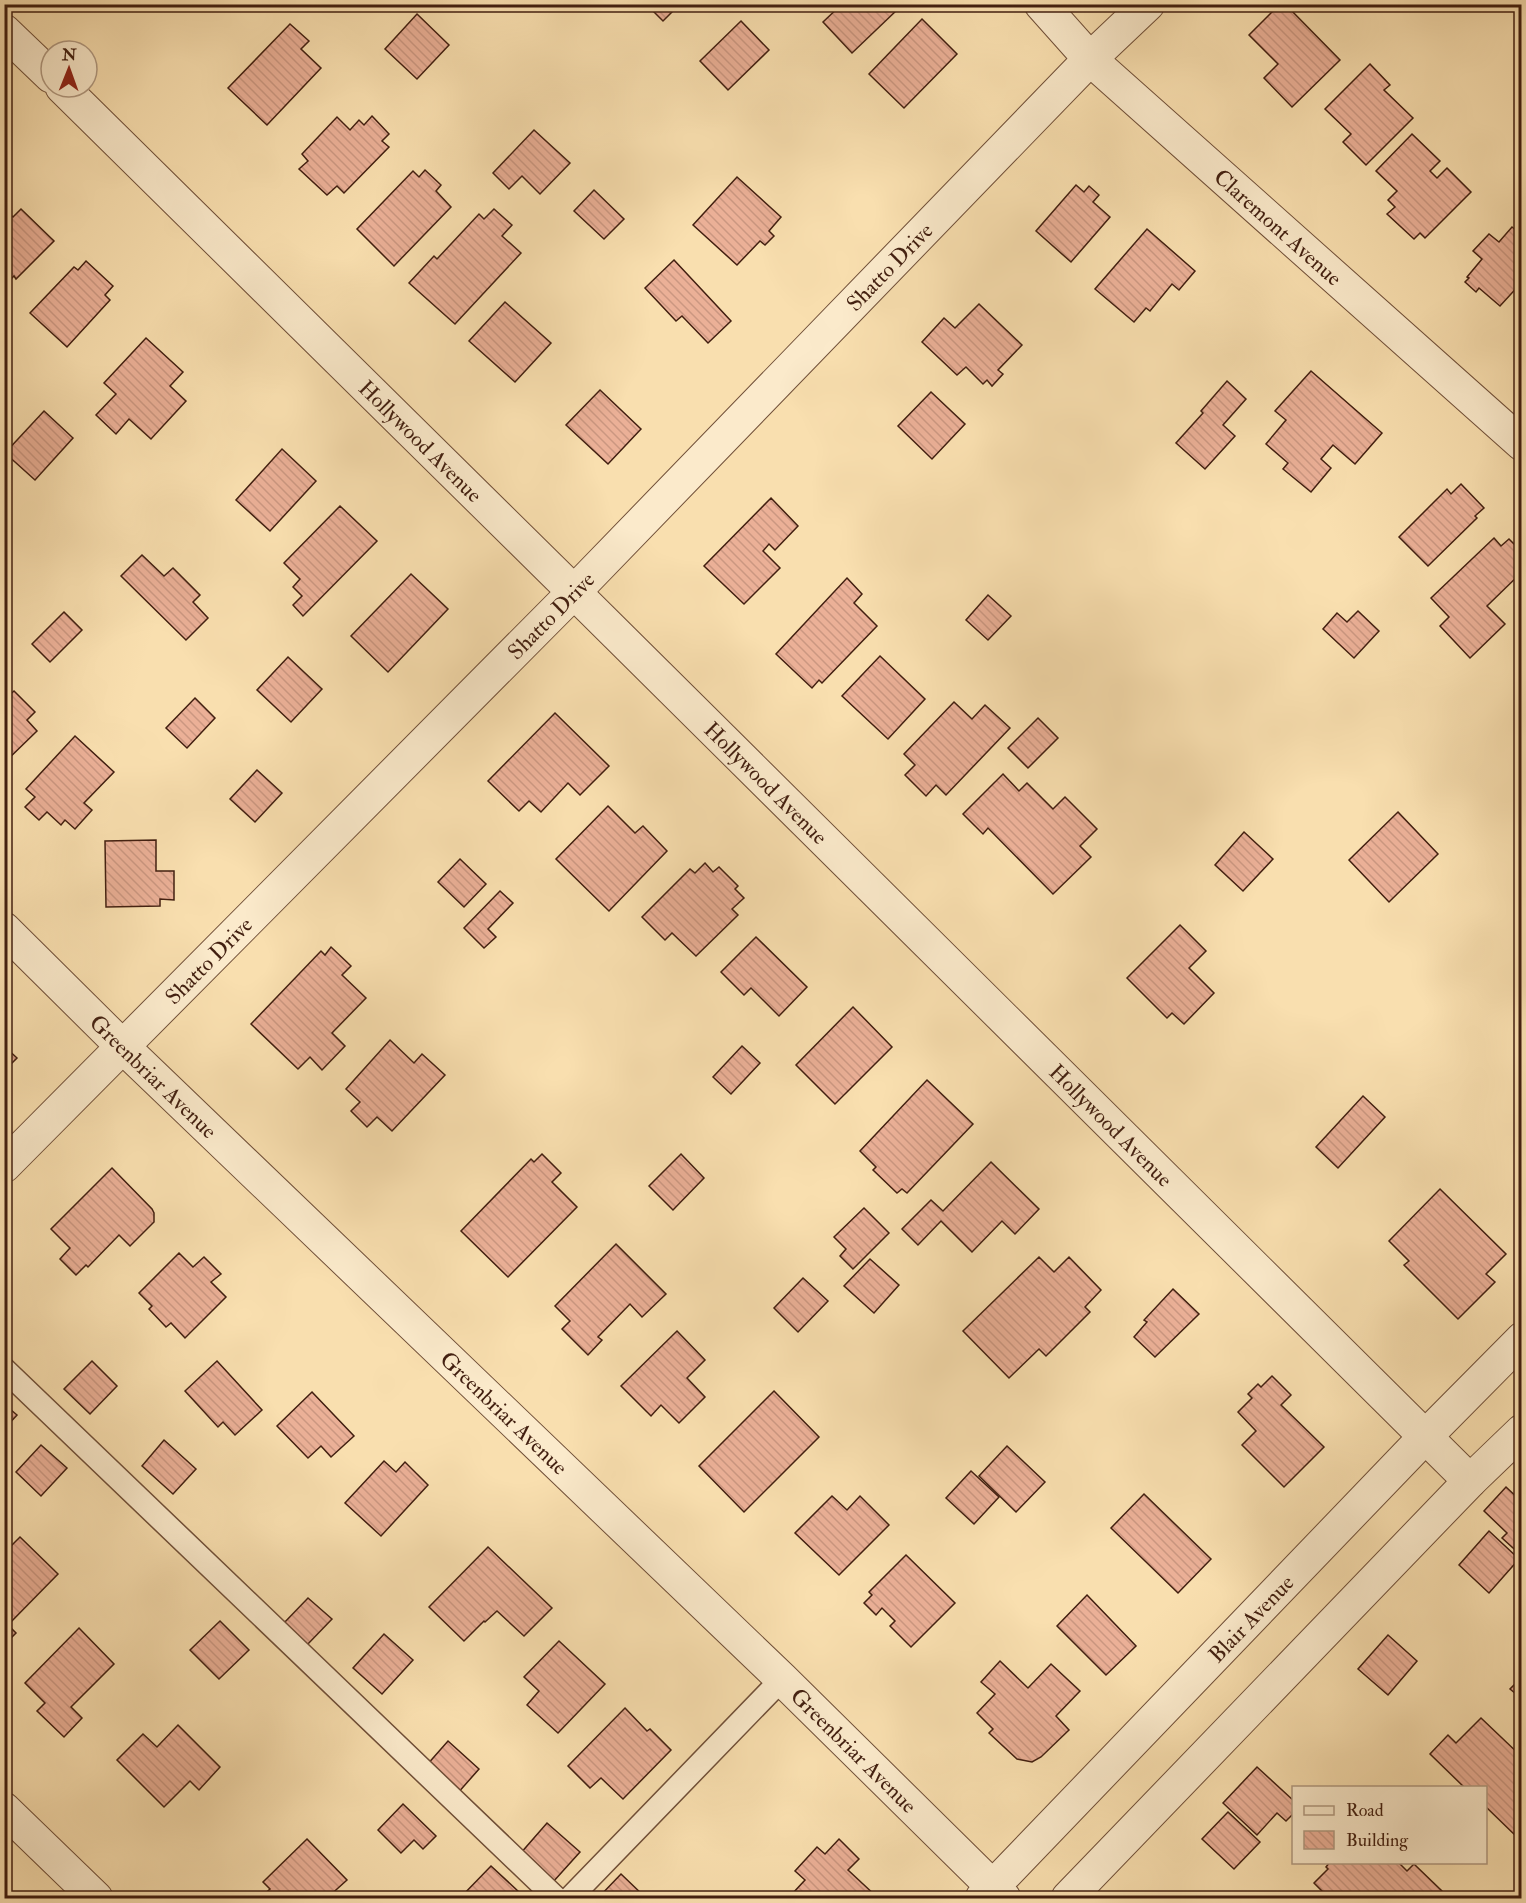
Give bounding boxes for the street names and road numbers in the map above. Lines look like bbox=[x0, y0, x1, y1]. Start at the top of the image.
street label: Claremont Avenue bbox=[1208, 163, 1348, 292]
street label: Shatto Drive bbox=[841, 217, 939, 317]
street label: Hollywood Avenue bbox=[352, 374, 488, 509]
street label: Shatto Drive bbox=[502, 566, 601, 666]
street label: Hollywood Avenue bbox=[698, 716, 833, 851]
street label: Shatto Drive bbox=[159, 911, 259, 1011]
street label: Greenbriar Avenue bbox=[83, 1009, 223, 1145]
street label: Hollywood Avenue bbox=[1043, 1058, 1178, 1193]
street label: Greenbriar Avenue bbox=[434, 1346, 574, 1481]
street label: Blair Avenue bbox=[1203, 1569, 1300, 1669]
street label: Greenbriar Avenue bbox=[784, 1682, 923, 1819]

